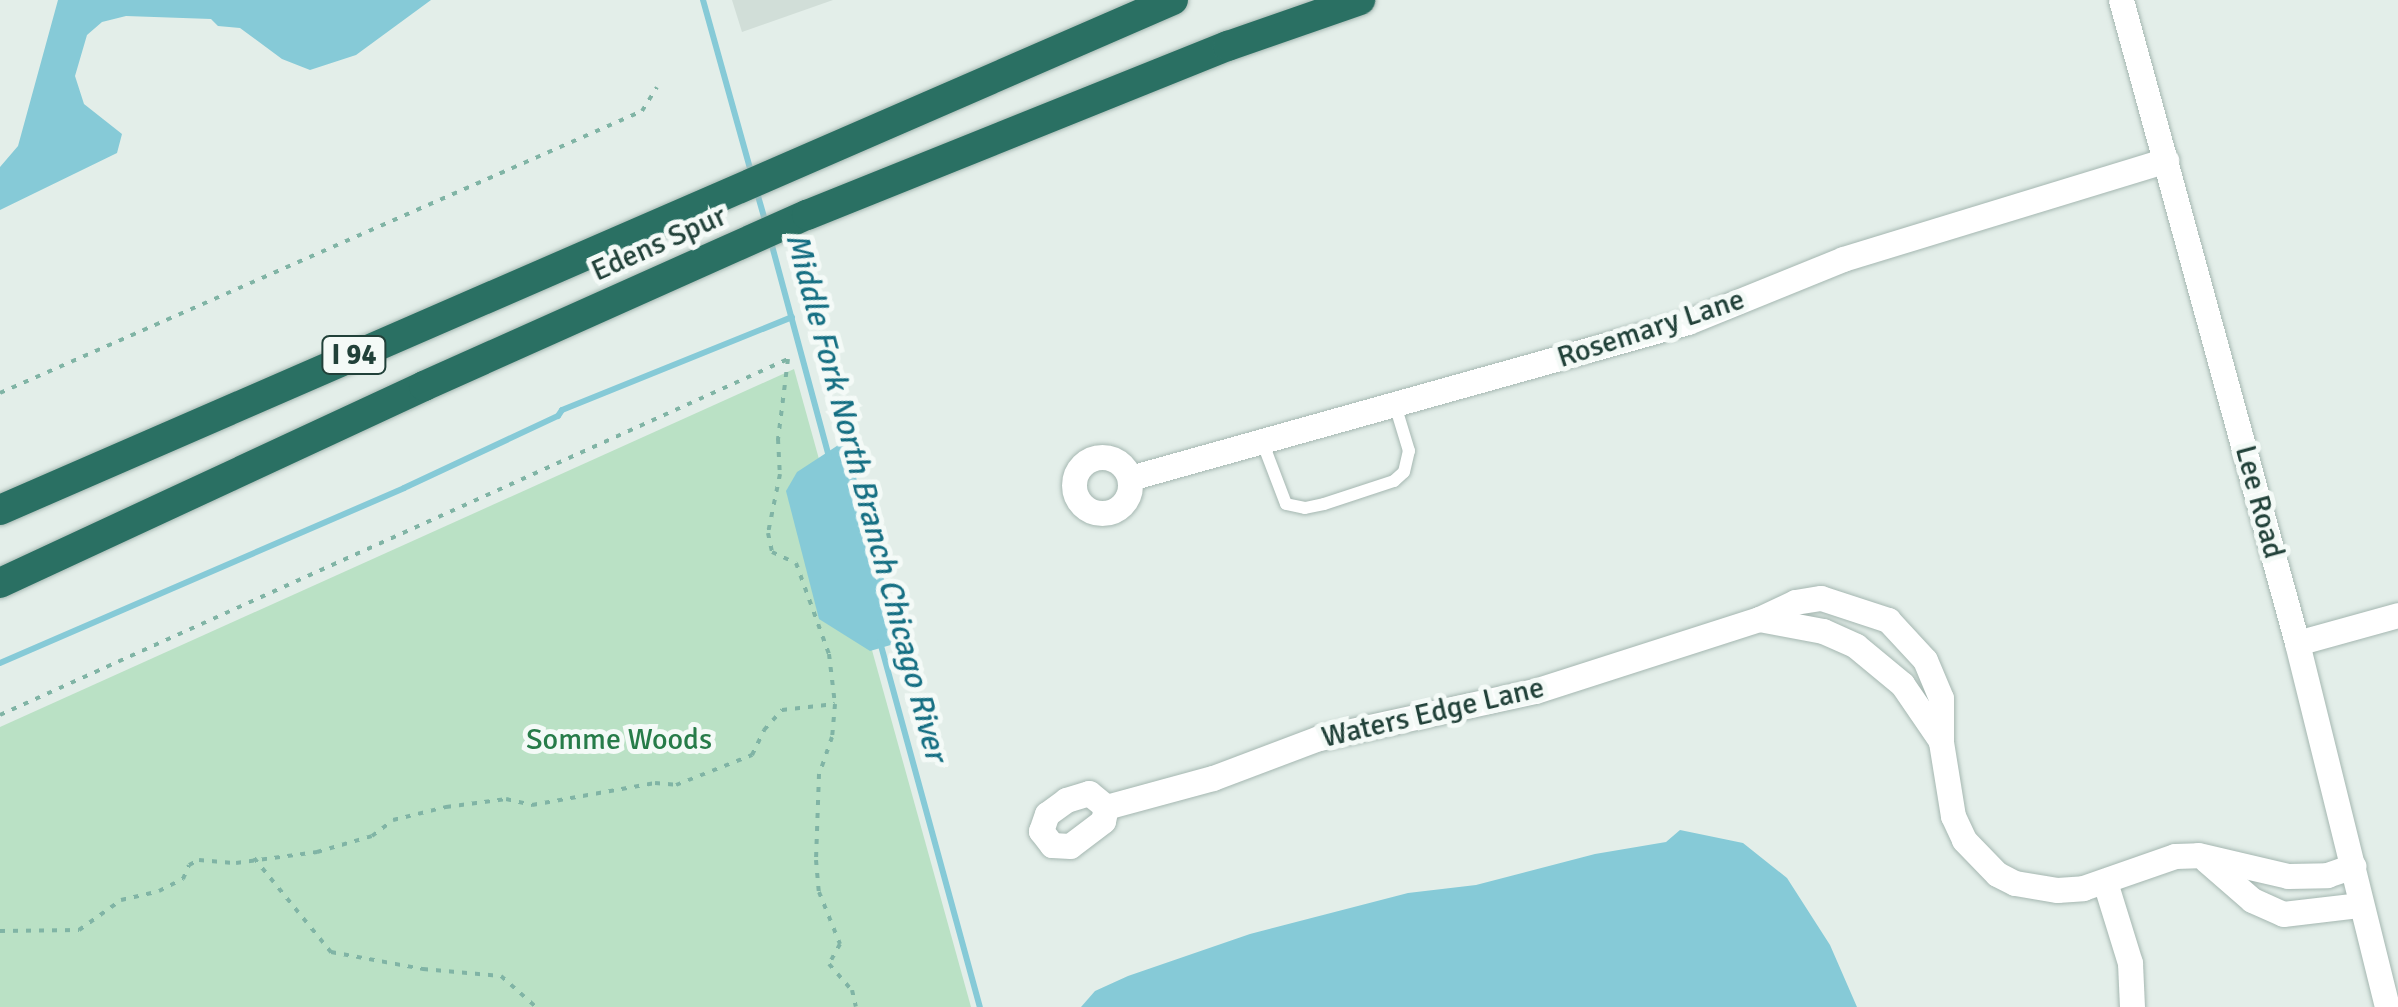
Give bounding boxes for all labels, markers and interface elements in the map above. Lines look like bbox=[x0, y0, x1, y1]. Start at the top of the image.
street label: Edens Spur bbox=[586, 198, 732, 290]
water label: Middle Fork North Branch Chicago River bbox=[777, 229, 955, 765]
street label: Rosemary Lane bbox=[1553, 282, 1749, 376]
road number: I 94 bbox=[319, 332, 389, 378]
street label: Lee Road bbox=[2227, 441, 2291, 563]
street label: Waters Edge Lane bbox=[1318, 670, 1548, 756]
park label: Somme Woods bbox=[526, 722, 712, 758]

